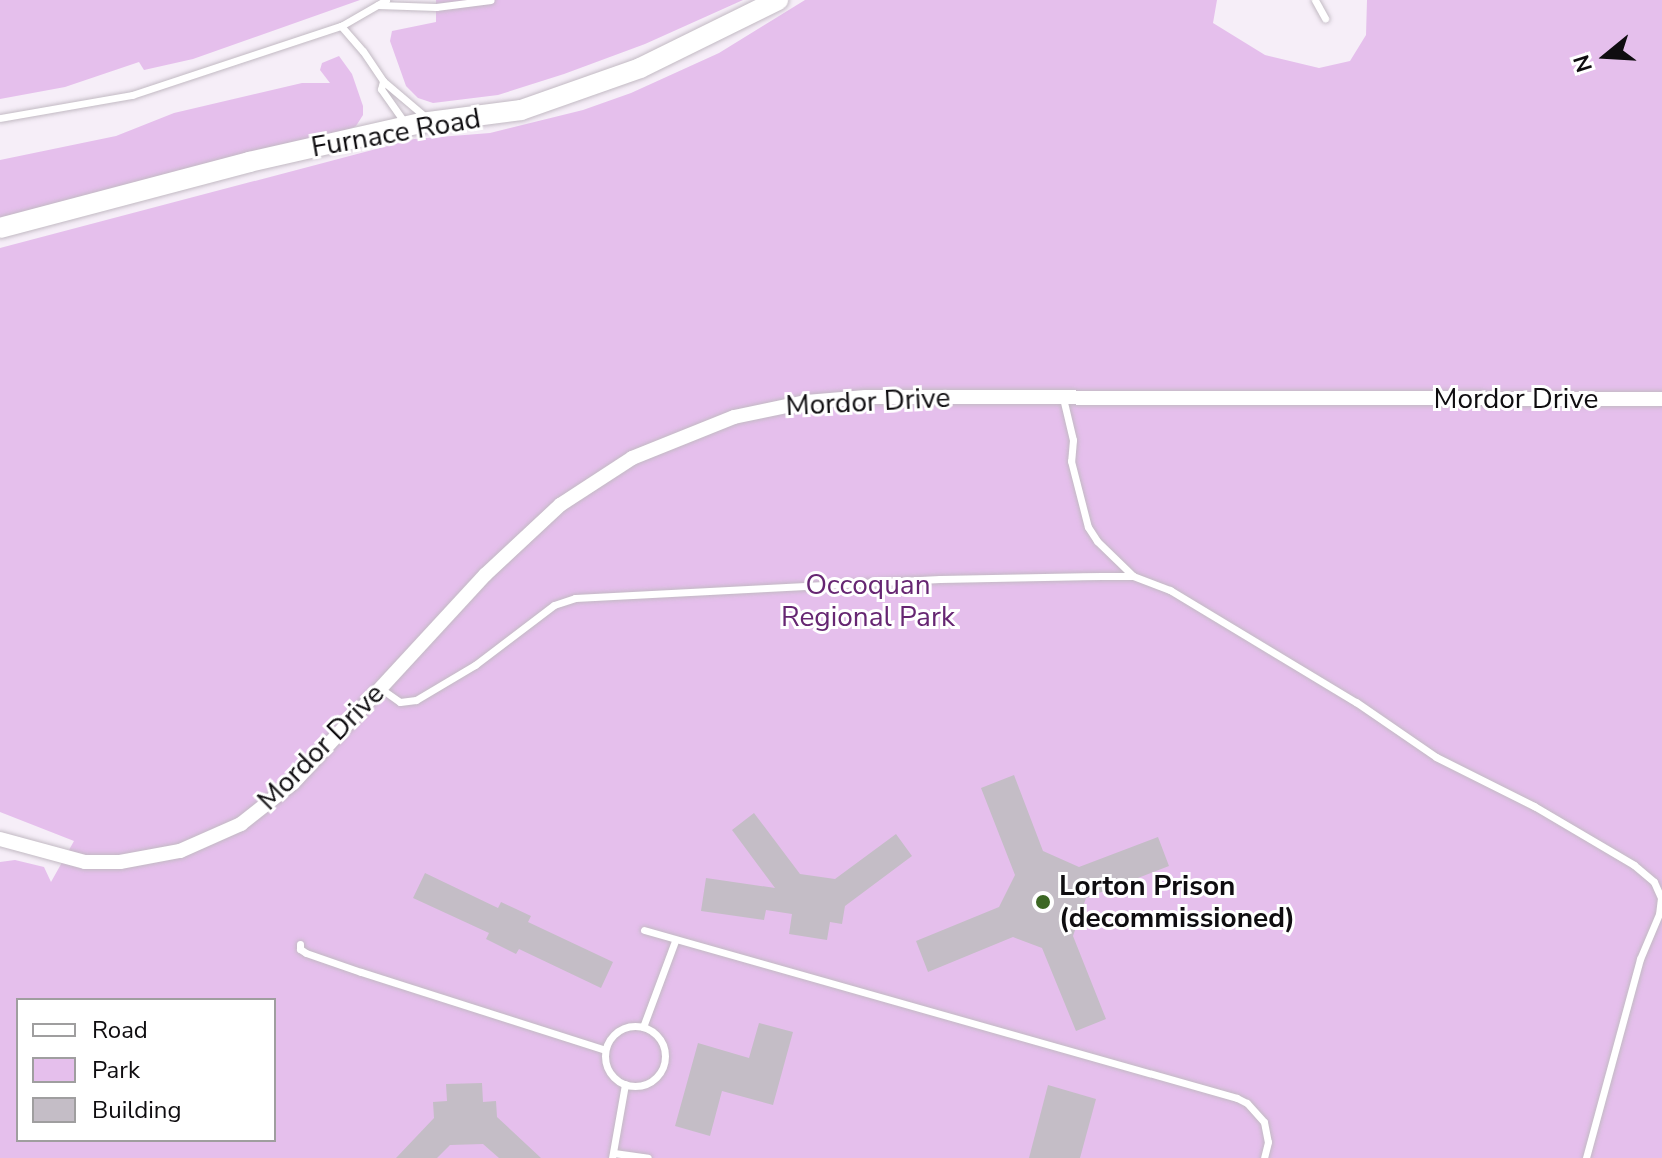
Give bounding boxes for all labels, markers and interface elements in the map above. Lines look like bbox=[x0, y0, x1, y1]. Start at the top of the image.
north arrow bbox=[1566, 16, 1646, 96]
text: N bbox=[1566, 51, 1600, 76]
street label: Furnace Road bbox=[309, 102, 483, 164]
street label: Mordor Drive bbox=[785, 381, 951, 423]
street label: Mordor Drive bbox=[1434, 382, 1598, 416]
park label: Occoquan Regional Park bbox=[781, 568, 955, 634]
street label: Mordor Drive bbox=[251, 677, 391, 817]
place label: Lorton Prison (decommissioned) bbox=[1059, 869, 1295, 935]
marker: Lorton Prison (decommissioned) bbox=[1034, 893, 1052, 911]
legend bbox=[16, 998, 276, 1142]
text: Road bbox=[92, 1014, 148, 1046]
text: Park bbox=[92, 1054, 140, 1086]
text: Building bbox=[92, 1094, 182, 1126]

